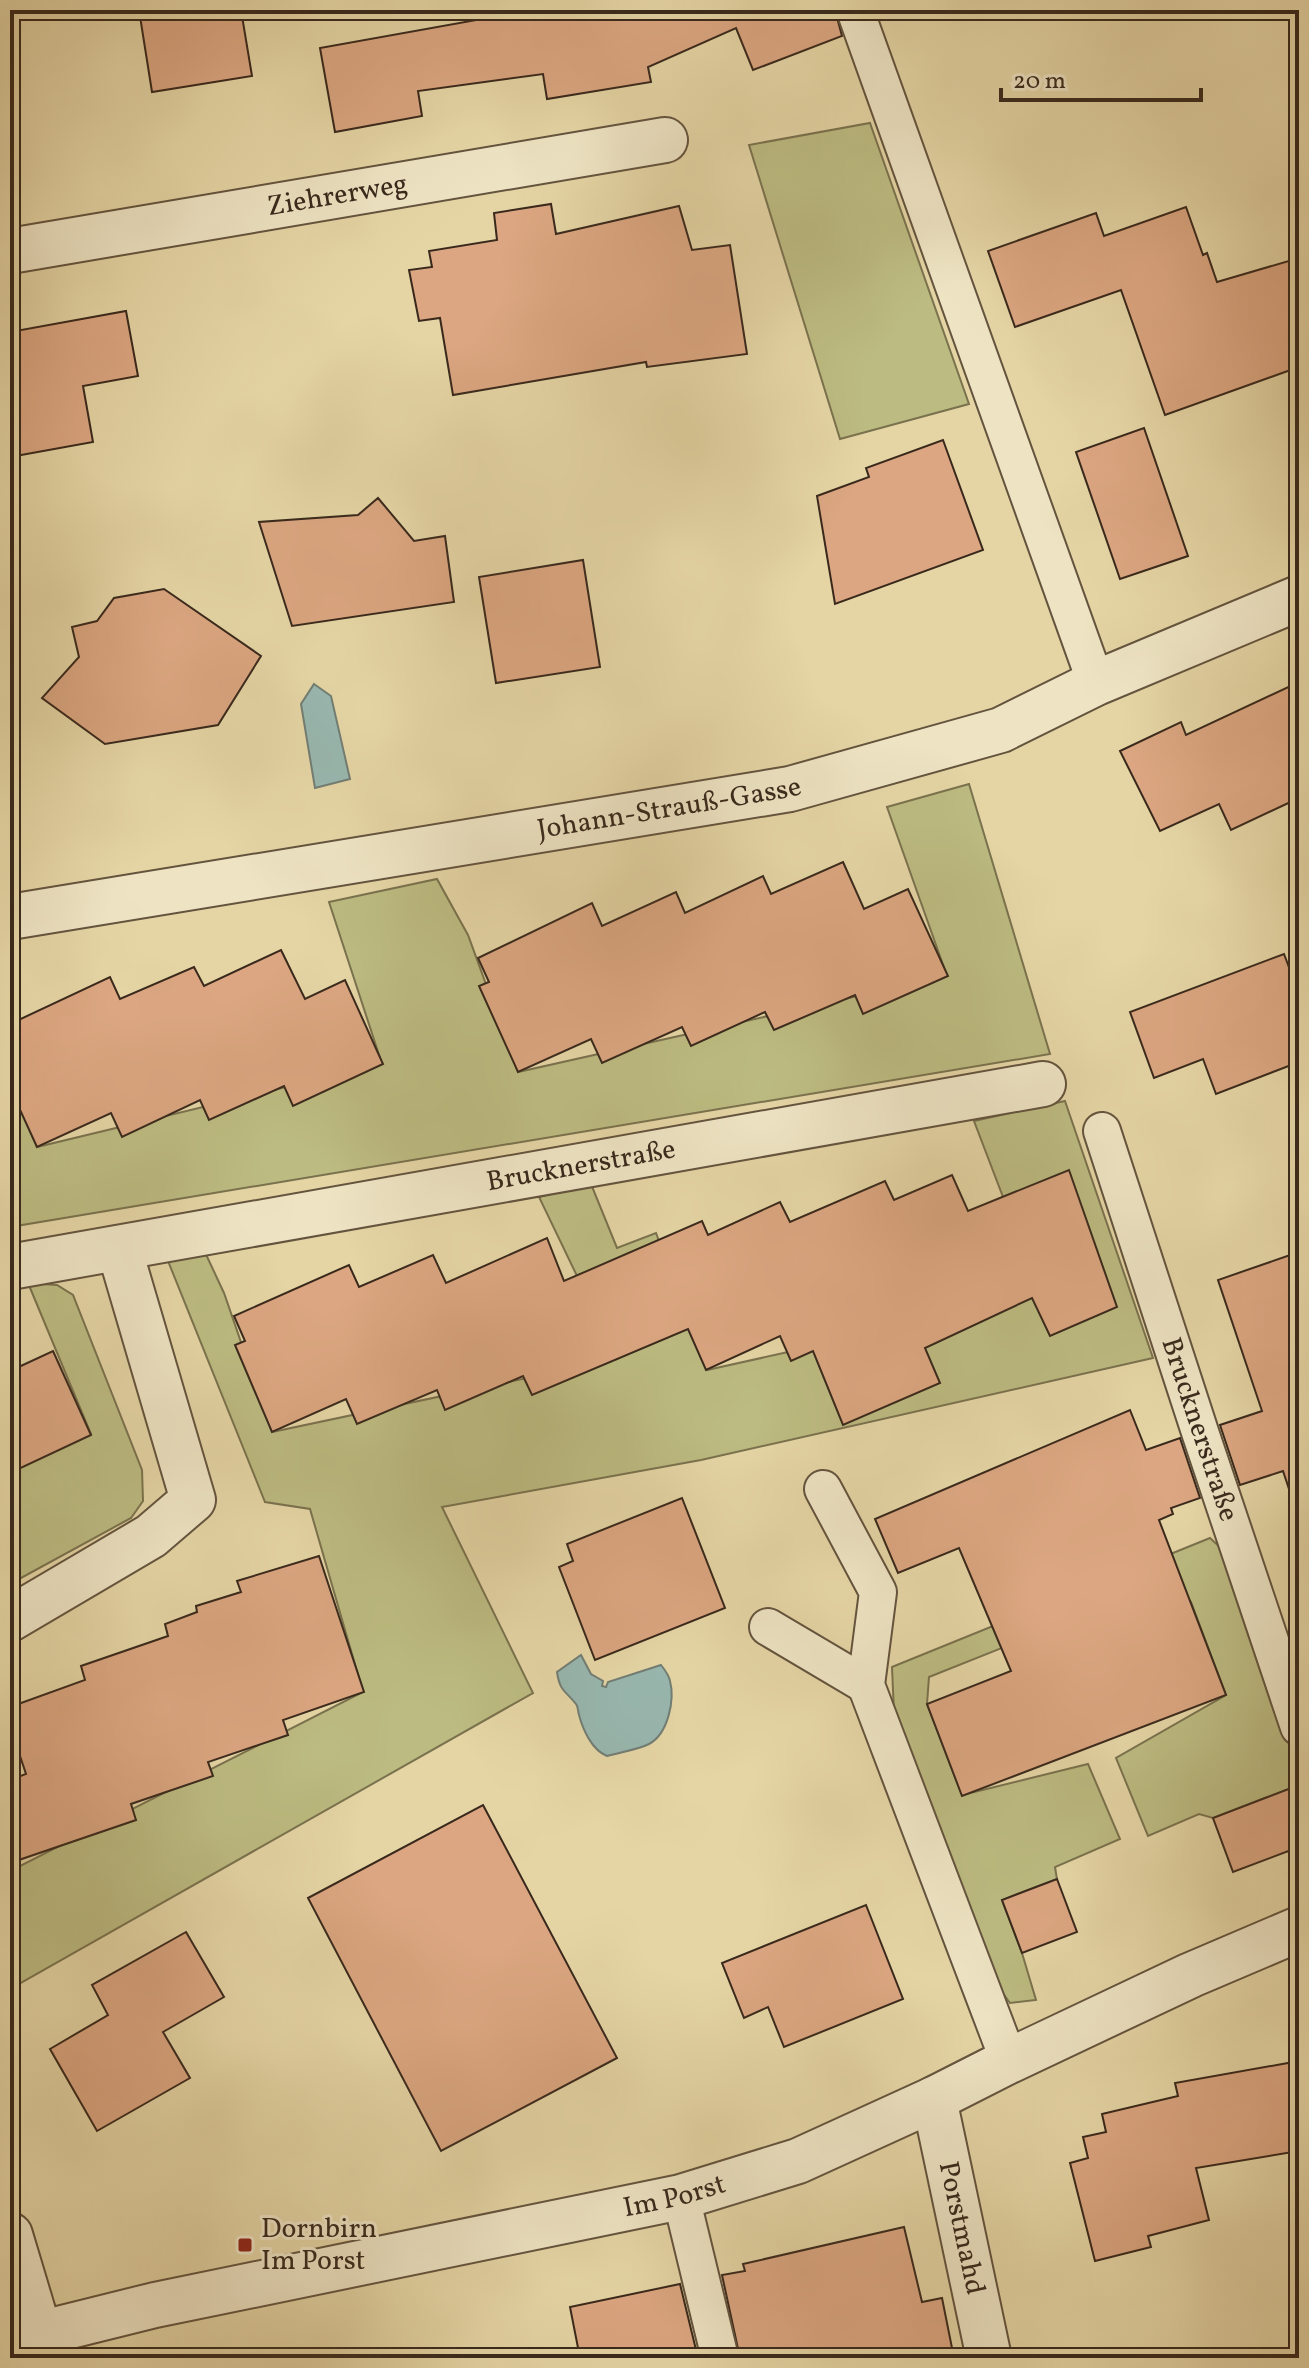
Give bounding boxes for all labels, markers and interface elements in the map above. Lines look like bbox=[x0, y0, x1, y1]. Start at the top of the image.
scale bar bbox=[1001, 52, 1201, 102]
text: 20 m bbox=[1013, 65, 1066, 99]
street label: Ziehrerweg bbox=[264, 164, 411, 227]
street label: Johann-Strauß-Gasse bbox=[534, 767, 806, 850]
street label: Brucknerstraße bbox=[484, 1130, 679, 1202]
street label: Brucknerstraße bbox=[1151, 1333, 1248, 1526]
street label: Porstmahd bbox=[928, 2158, 995, 2298]
street label: Im Porst bbox=[620, 2165, 731, 2228]
place label: Dornbirn Im Porst bbox=[261, 2210, 377, 2281]
marker: Dornbirn Im Porst bbox=[236, 2236, 254, 2254]

